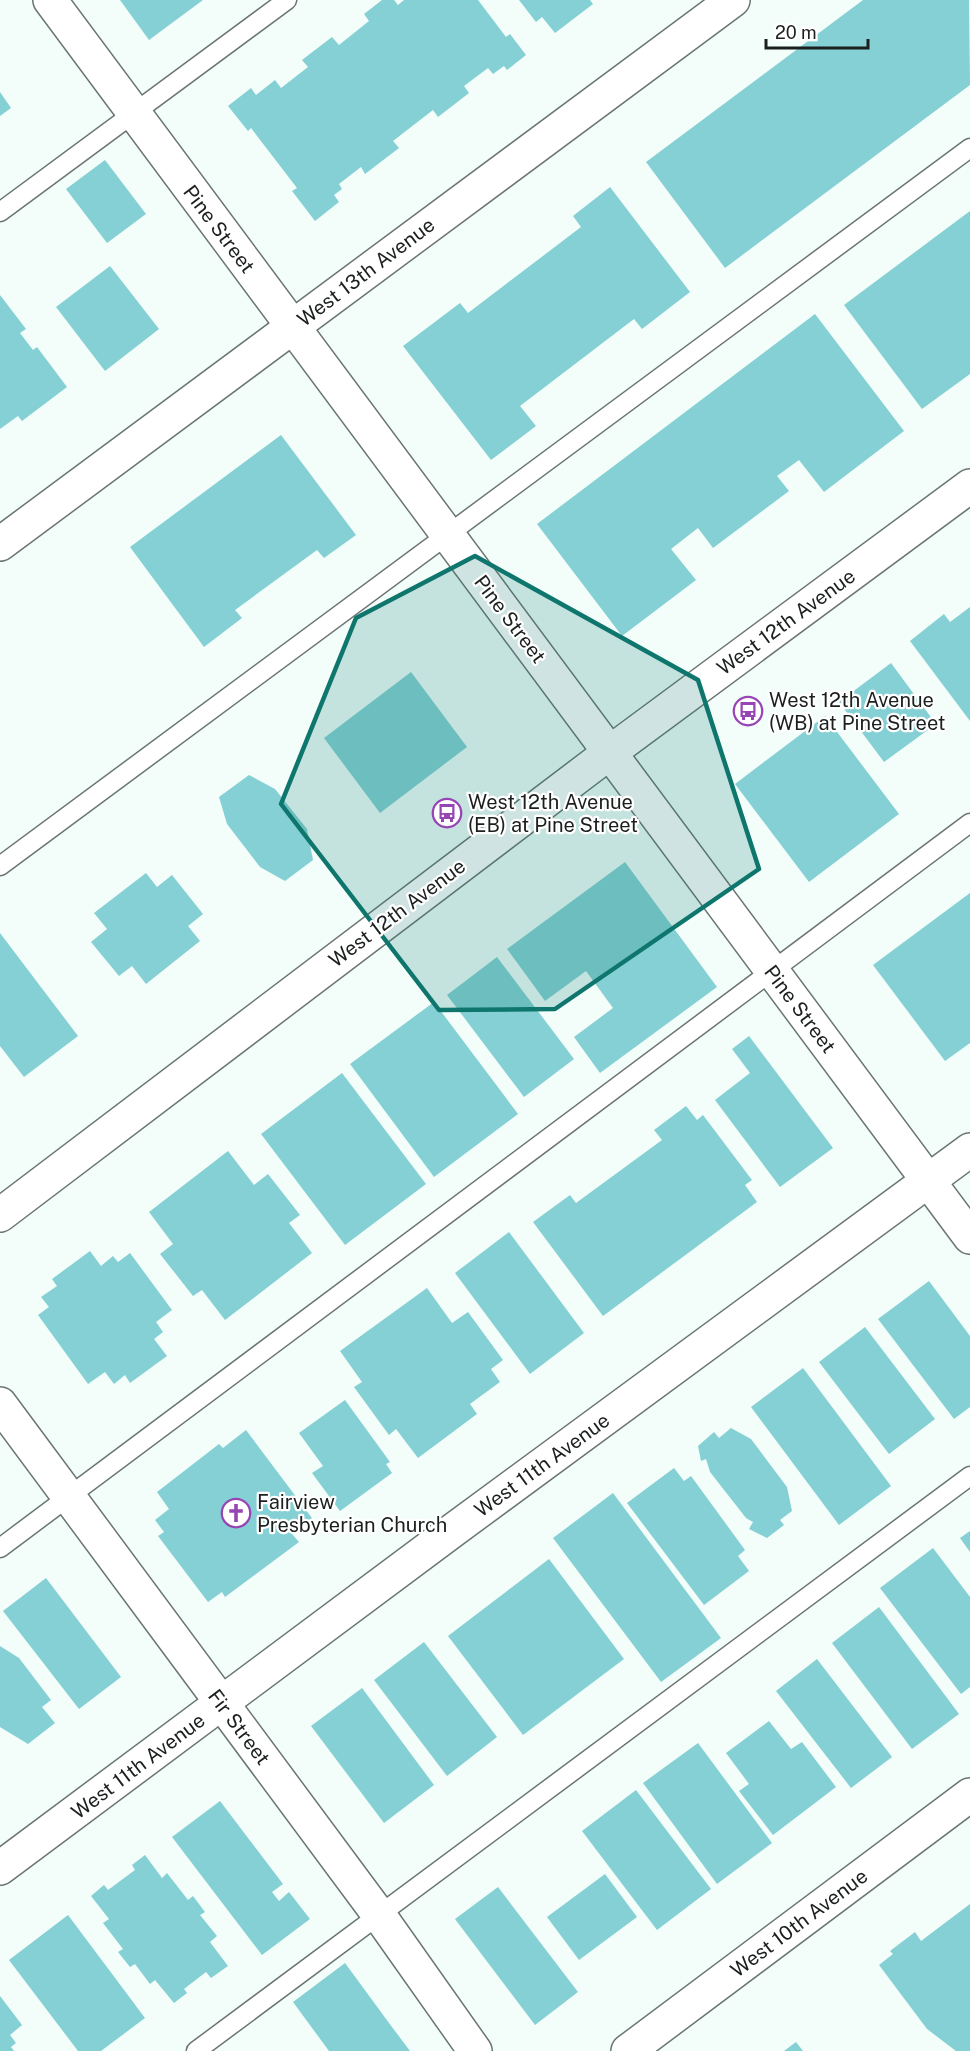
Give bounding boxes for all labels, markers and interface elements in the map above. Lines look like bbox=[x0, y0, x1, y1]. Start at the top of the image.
scale bar bbox=[766, 12, 868, 50]
text: 20 m bbox=[775, 22, 817, 43]
street label: Pine Street bbox=[178, 180, 260, 278]
street label: West 13th Avenue bbox=[293, 213, 439, 331]
street label: West 12th Avenue bbox=[712, 564, 860, 680]
street label: Pine Street bbox=[469, 570, 551, 668]
place label: West 12th Avenue (WB) at Pine Street bbox=[769, 688, 946, 735]
bus stop icon: West 12th Avenue (WB) at Pine Street bbox=[732, 695, 764, 727]
place label: West 12th Avenue (EB) at Pine Street bbox=[468, 790, 638, 837]
bus stop icon: West 12th Avenue (EB) at Pine Street bbox=[431, 797, 463, 829]
street label: West 12th Avenue bbox=[324, 854, 470, 972]
street label: Pine Street bbox=[759, 960, 841, 1058]
street label: West 11th Avenue bbox=[470, 1408, 614, 1522]
place label: Fairview Presbyterian Church bbox=[257, 1490, 447, 1537]
church icon: Fairview Presbyterian Church bbox=[220, 1497, 252, 1529]
street label: Fir Street bbox=[203, 1685, 275, 1769]
street label: West 11th Avenue bbox=[66, 1708, 210, 1824]
street label: West 10th Avenue bbox=[726, 1864, 872, 1982]

